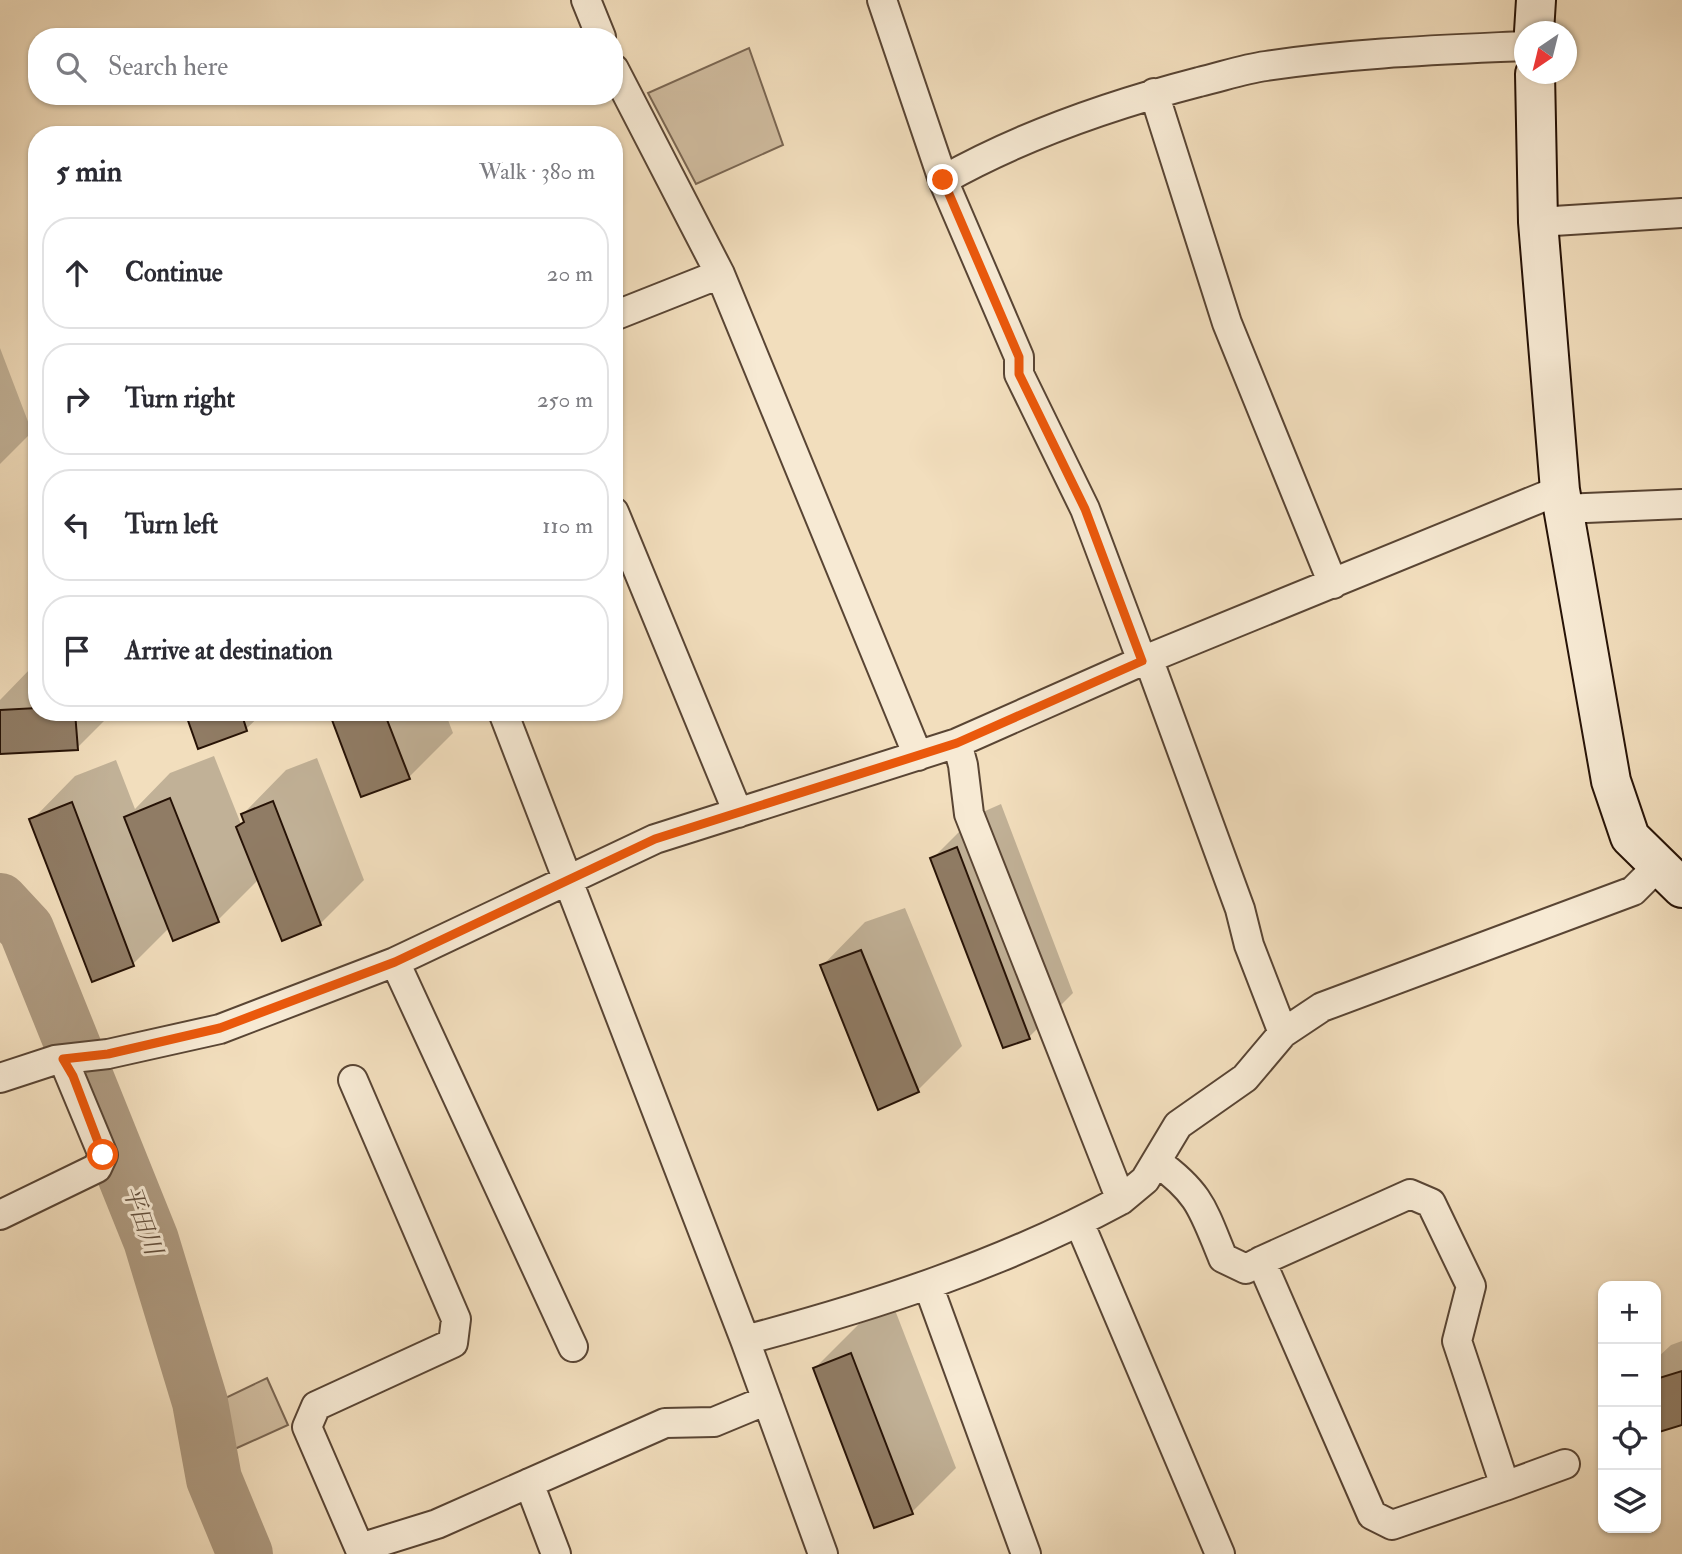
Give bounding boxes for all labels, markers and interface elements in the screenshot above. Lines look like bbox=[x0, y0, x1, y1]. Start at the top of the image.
north arrow bbox=[1514, 21, 1577, 84]
search box bbox=[28, 28, 623, 105]
icon: search bbox=[52, 48, 90, 86]
text: Search here bbox=[108, 51, 228, 83]
text: 5 min bbox=[56, 153, 122, 190]
text: Walk · 380 m bbox=[479, 157, 595, 186]
route end bbox=[927, 164, 958, 195]
icon: ahead bbox=[58, 254, 96, 292]
text: Continue bbox=[125, 257, 223, 289]
text: 20 m bbox=[547, 259, 593, 288]
icon: right bbox=[58, 380, 96, 418]
text: Turn right bbox=[125, 383, 235, 415]
text: 250 m bbox=[537, 385, 593, 414]
icon: left bbox=[58, 506, 96, 544]
text: Turn left bbox=[125, 509, 218, 541]
text: 110 m bbox=[542, 511, 593, 540]
icon: arrive bbox=[58, 632, 96, 670]
text: Arrive at destination bbox=[125, 635, 333, 667]
route start bbox=[87, 1139, 118, 1170]
water label: 平田川 bbox=[115, 1181, 170, 1262]
map controls bbox=[1598, 1281, 1661, 1533]
button: + bbox=[1598, 1281, 1661, 1344]
button: − bbox=[1598, 1344, 1661, 1407]
button: locate bbox=[1598, 1407, 1661, 1470]
button: layers bbox=[1598, 1470, 1661, 1533]

